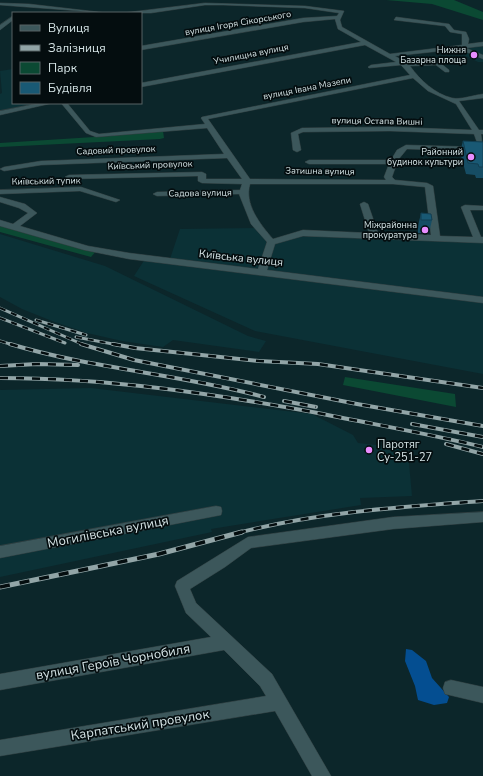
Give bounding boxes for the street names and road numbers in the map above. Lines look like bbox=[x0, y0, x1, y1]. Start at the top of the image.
street label: вулиця Ігоря Сікорського bbox=[184, 8, 292, 38]
street label: Училищна вулиця bbox=[211, 41, 290, 67]
street label: вулиця Івана Мазепи bbox=[262, 74, 352, 102]
street label: вулиця Остапа Вишні bbox=[332, 114, 422, 128]
street label: Садовий провулок bbox=[76, 143, 156, 157]
street label: Київський провулок bbox=[107, 158, 193, 172]
street label: Затишна вулиця bbox=[285, 164, 355, 178]
street label: Київський тупик bbox=[12, 174, 81, 188]
street label: Садова вулиця bbox=[168, 186, 232, 200]
street label: Київська вулиця bbox=[198, 246, 284, 270]
street label: Могилівська вулиця bbox=[46, 511, 170, 553]
street label: вулиця Героїв Чорнобиля bbox=[35, 640, 191, 684]
street label: Карпатський провулок bbox=[70, 705, 211, 745]

